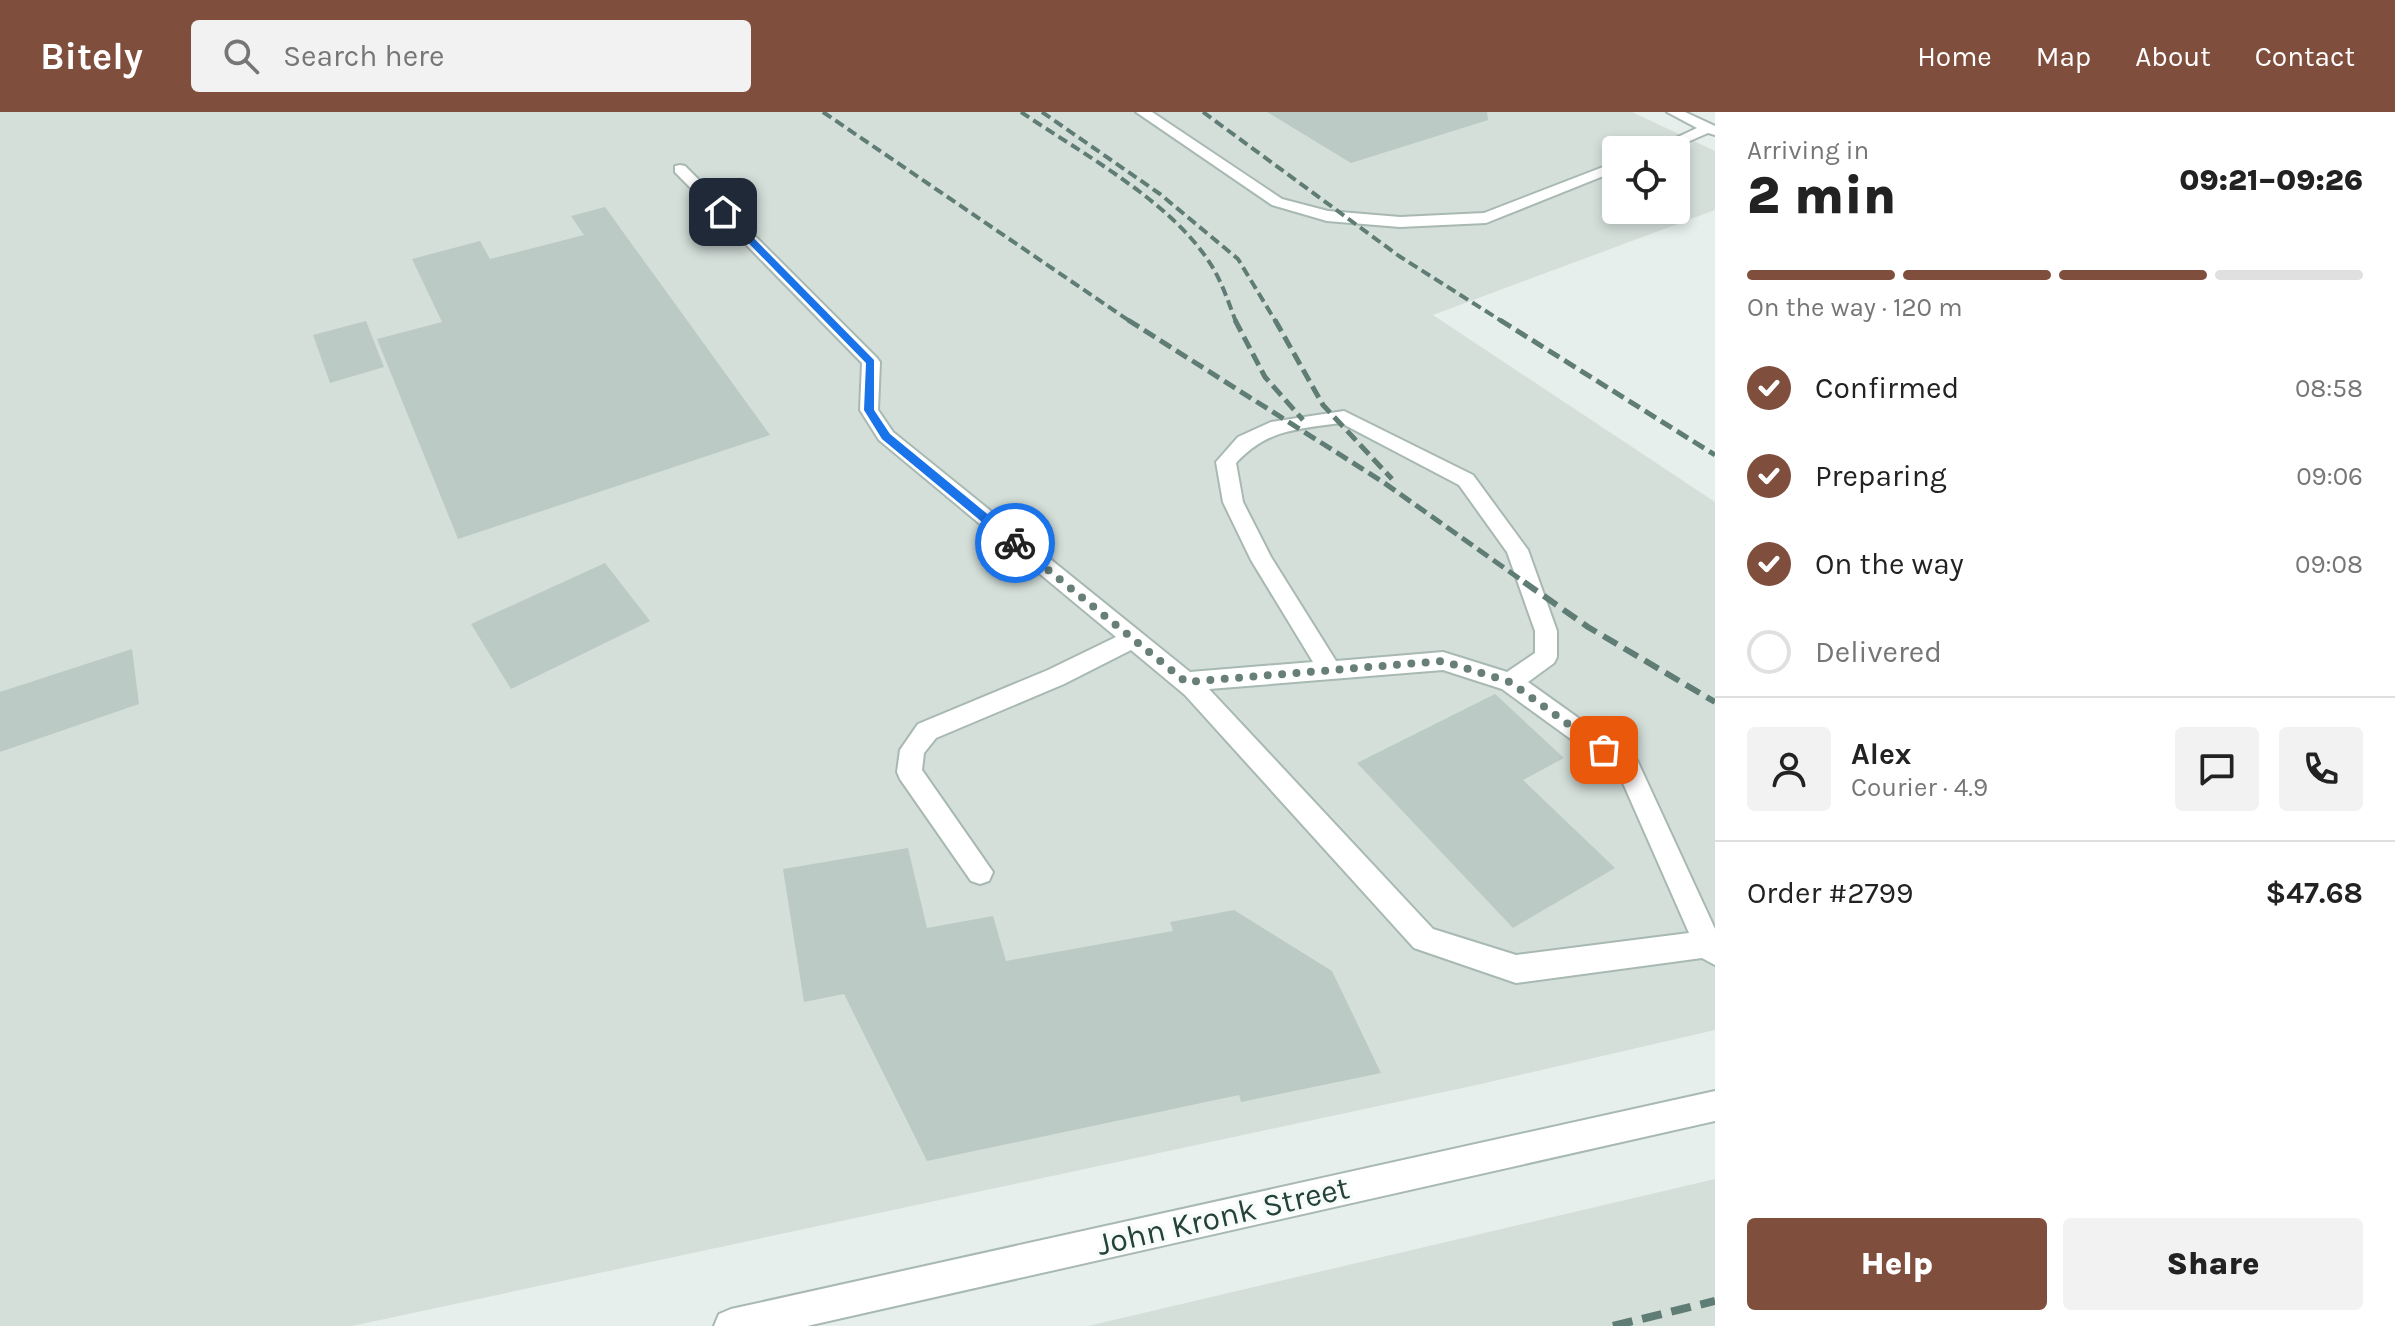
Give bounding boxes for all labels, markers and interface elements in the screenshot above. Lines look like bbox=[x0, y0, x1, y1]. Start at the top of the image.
search box bbox=[191, 20, 751, 92]
text: Bitely bbox=[40, 34, 143, 79]
icon: search bbox=[219, 34, 263, 78]
text: Search here bbox=[283, 38, 444, 74]
text: Home bbox=[1917, 40, 1992, 73]
text: Map bbox=[2036, 40, 2091, 73]
text: About bbox=[2135, 40, 2211, 73]
text: Contact bbox=[2255, 40, 2355, 73]
text: Arriving in bbox=[1747, 135, 1869, 166]
map controls bbox=[1602, 136, 1690, 224]
button: locate bbox=[1602, 136, 1690, 224]
text: 09:21–09:26 bbox=[2179, 162, 2363, 198]
text: 2 min bbox=[1747, 165, 1896, 226]
pin bbox=[689, 178, 757, 246]
icon: home bbox=[701, 190, 745, 234]
text: On the way · 120 m bbox=[1747, 292, 1962, 323]
icon: check bbox=[1747, 366, 1791, 410]
text: Confirmed bbox=[1815, 370, 1959, 406]
text: 08:58 bbox=[2295, 373, 2363, 404]
icon: check bbox=[1747, 454, 1791, 498]
text: Preparing bbox=[1815, 458, 1947, 494]
text: 09:06 bbox=[2296, 461, 2363, 492]
courier bbox=[975, 503, 1055, 583]
icon: bike bbox=[993, 521, 1037, 565]
icon: check bbox=[1747, 542, 1791, 586]
text: On the way bbox=[1815, 546, 1964, 582]
text: 09:08 bbox=[2295, 549, 2363, 580]
text: Delivered bbox=[1815, 634, 1942, 670]
pin bbox=[1570, 716, 1638, 784]
button: person bbox=[1747, 727, 1831, 811]
button: chat bbox=[2175, 727, 2259, 811]
button: phone bbox=[2279, 727, 2363, 811]
icon: bag bbox=[1582, 728, 1626, 772]
text: Alex bbox=[1851, 736, 1911, 772]
text: Courier · 4.9 bbox=[1851, 772, 1988, 803]
text: Order #2799 bbox=[1747, 875, 1913, 911]
text: $47.68 bbox=[2265, 875, 2363, 911]
street label: John Kronk Street bbox=[1093, 1169, 1353, 1263]
button: Help bbox=[1747, 1218, 2047, 1310]
button: Share bbox=[2063, 1218, 2363, 1310]

